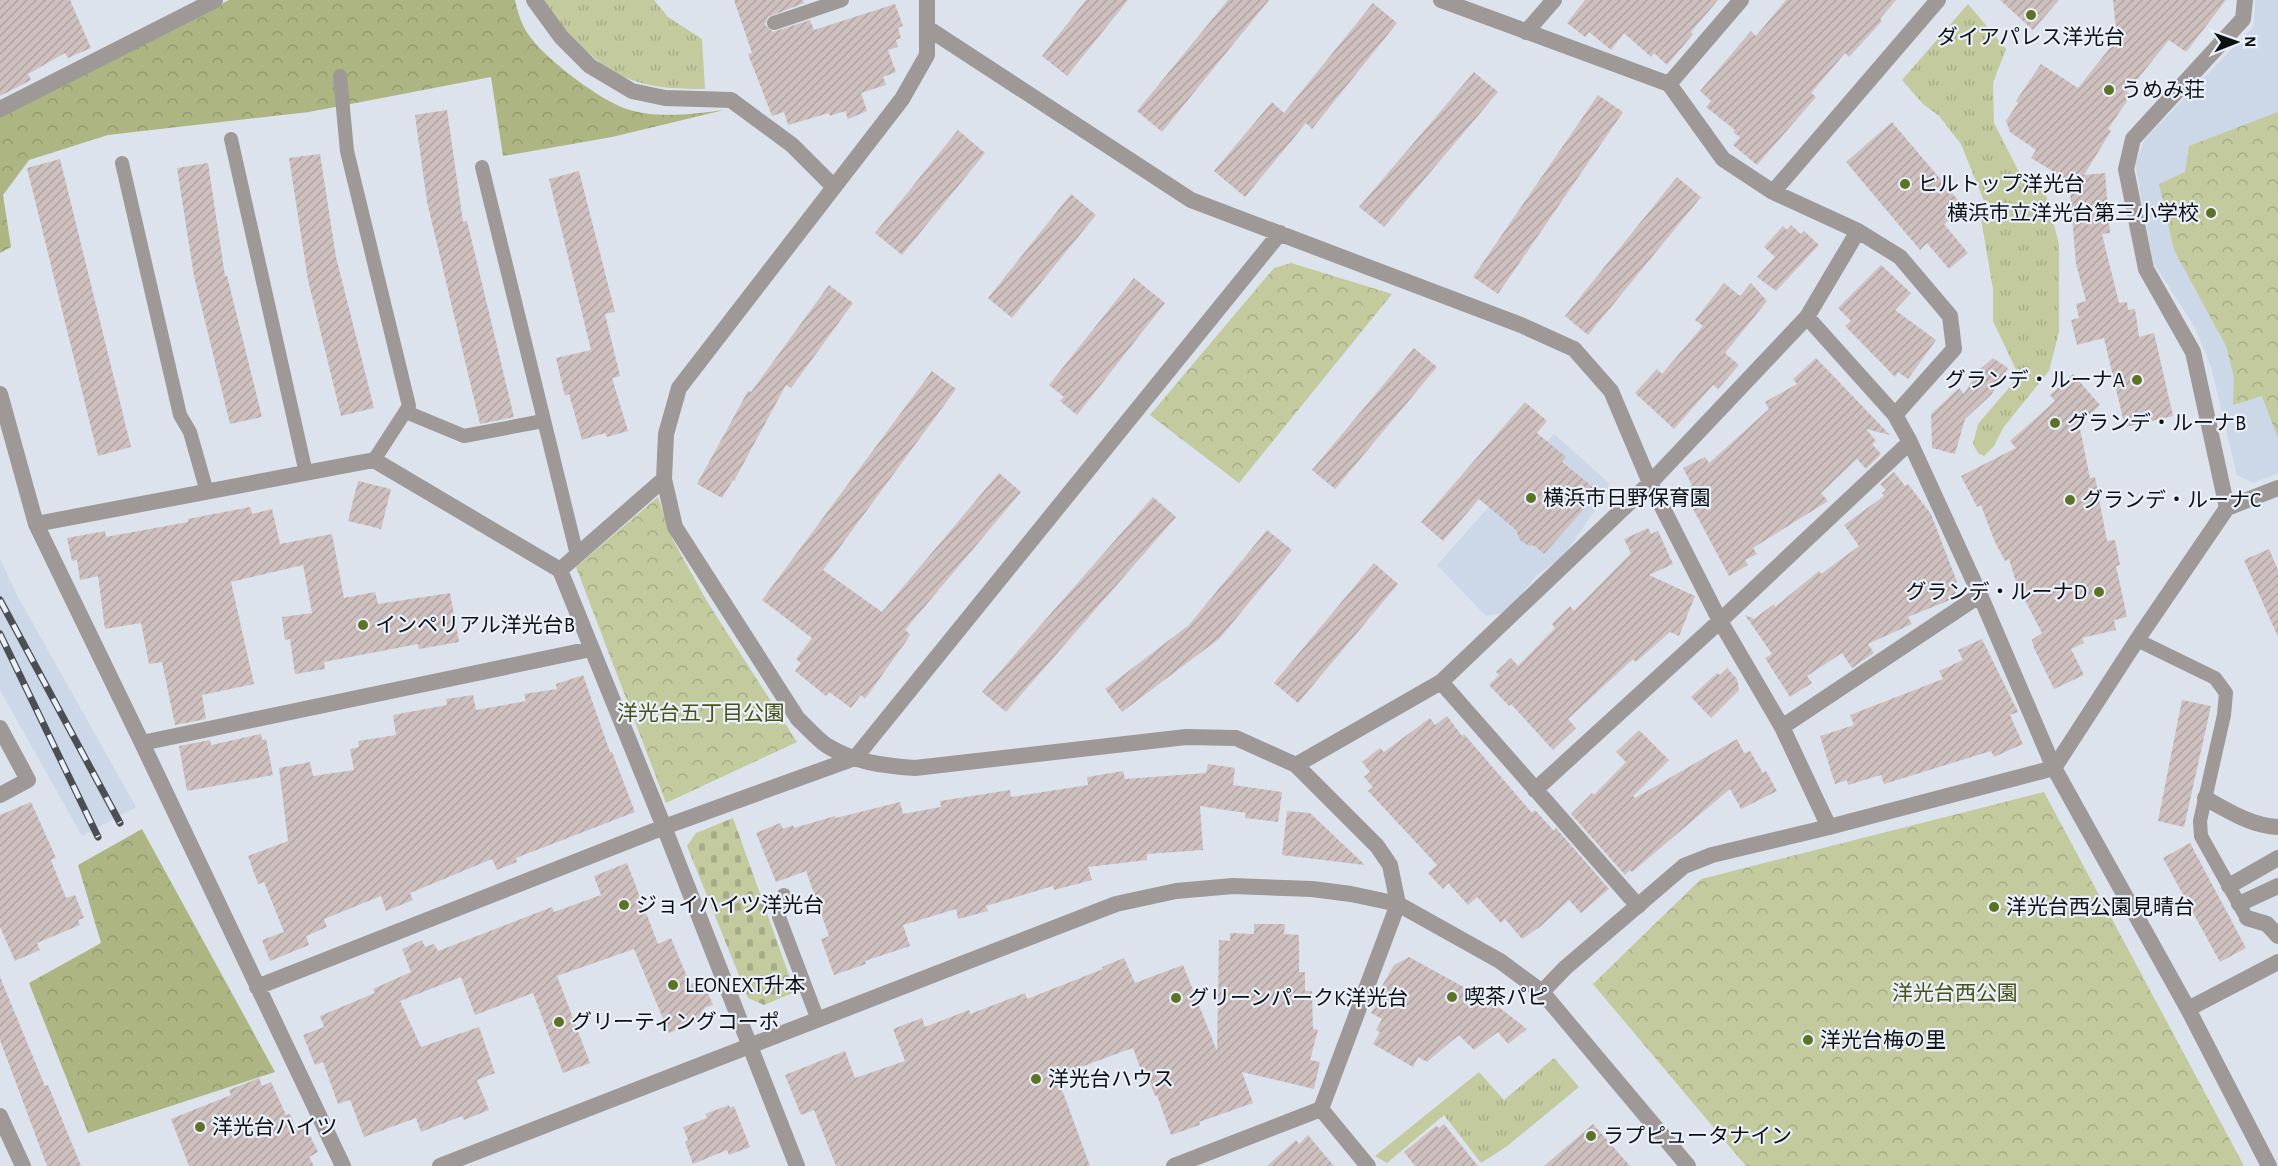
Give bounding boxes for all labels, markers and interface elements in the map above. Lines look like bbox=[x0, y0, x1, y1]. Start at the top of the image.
marker: ダイアパレス洋光台 bbox=[2024, 8, 2038, 22]
north arrow bbox=[2206, 12, 2266, 72]
place label: ダイアパレス洋光台 bbox=[1937, 26, 2125, 48]
text: N bbox=[2242, 36, 2258, 47]
place label: うめみ荘 bbox=[2121, 79, 2205, 101]
marker: うめみ荘 bbox=[2102, 83, 2116, 97]
place label: ヒルトップ洋光台 bbox=[1917, 173, 2085, 195]
marker: ヒルトップ洋光台 bbox=[1898, 177, 1912, 191]
place label: 横浜市立洋光台第三小学校 bbox=[1947, 202, 2199, 224]
marker: 横浜市立洋光台第三小学校 bbox=[2204, 206, 2218, 220]
place label: グランデ・ルーナA bbox=[1945, 369, 2125, 391]
marker: グランデ・ルーナA bbox=[2130, 373, 2144, 387]
place label: グランデ・ルーナB bbox=[2067, 412, 2246, 434]
marker: グランデ・ルーナB bbox=[2048, 416, 2062, 430]
place label: 横浜市日野保育園 bbox=[1543, 487, 1711, 509]
place label: グランデ・ルーナC bbox=[2082, 489, 2261, 511]
marker: 横浜市日野保育園 bbox=[1524, 491, 1538, 505]
marker: グランデ・ルーナC bbox=[2063, 493, 2077, 507]
place label: グランデ・ルーナD bbox=[1905, 581, 2087, 603]
marker: グランデ・ルーナD bbox=[2092, 585, 2106, 599]
place label: インペリアル洋光台B bbox=[375, 614, 575, 636]
marker: インペリアル洋光台B bbox=[356, 618, 370, 632]
park label: 洋光台五丁目公園 bbox=[617, 702, 785, 724]
place label: ジョイハイツ洋光台 bbox=[636, 894, 824, 916]
place label: 洋光台西公園見晴台 bbox=[2006, 896, 2195, 918]
marker: ジョイハイツ洋光台 bbox=[617, 898, 631, 912]
marker: 洋光台西公園見晴台 bbox=[1987, 900, 2001, 914]
place label: LEONEXT升本 bbox=[685, 974, 806, 996]
marker: LEONEXT升本 bbox=[666, 978, 680, 992]
park label: 洋光台西公園 bbox=[1892, 982, 2018, 1004]
place label: 喫茶パピ bbox=[1464, 986, 1548, 1008]
place label: グリーンパークK洋光台 bbox=[1188, 987, 1408, 1009]
marker: 喫茶パピ bbox=[1445, 990, 1459, 1004]
marker: グリーンパークK洋光台 bbox=[1169, 991, 1183, 1005]
place label: グリーティングコーポ bbox=[571, 1011, 780, 1033]
marker: グリーティングコーポ bbox=[552, 1015, 566, 1029]
place label: 洋光台梅の里 bbox=[1820, 1029, 1946, 1051]
marker: 洋光台梅の里 bbox=[1801, 1033, 1815, 1047]
place label: 洋光台ハウス bbox=[1048, 1068, 1174, 1090]
marker: 洋光台ハウス bbox=[1029, 1072, 1043, 1086]
place label: 洋光台ハイツ bbox=[212, 1116, 338, 1138]
marker: 洋光台ハイツ bbox=[193, 1120, 207, 1134]
place label: ラプピュータナイン bbox=[1603, 1125, 1792, 1147]
marker: ラプピュータナイン bbox=[1584, 1129, 1598, 1143]

